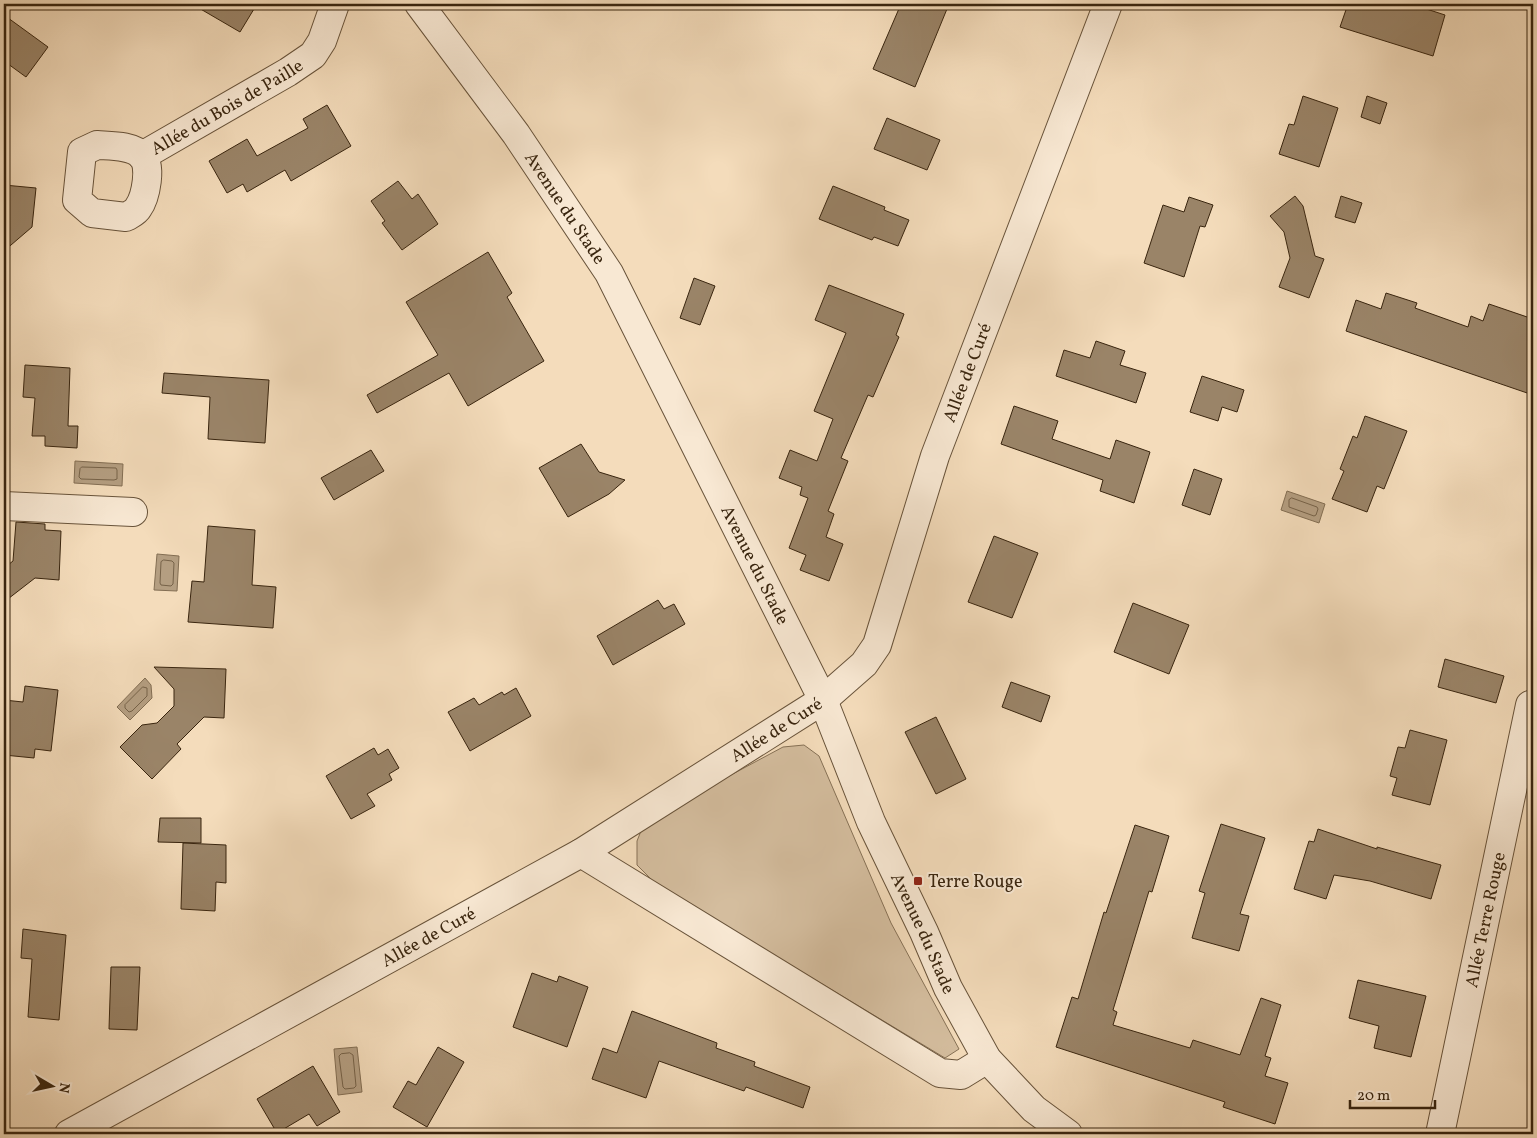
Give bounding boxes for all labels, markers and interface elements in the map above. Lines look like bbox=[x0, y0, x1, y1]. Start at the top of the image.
street label: Allée du Bois de Paille bbox=[147, 54, 309, 162]
street label: Avenue du Stade bbox=[517, 148, 611, 270]
street label: Allée de Curé bbox=[938, 320, 999, 426]
street label: Avenue du Stade bbox=[714, 502, 794, 630]
street label: Allée de Curé bbox=[726, 692, 828, 769]
street label: Allée Terre Rouge bbox=[1460, 850, 1513, 990]
street label: Avenue du Stade bbox=[883, 869, 960, 999]
place label: Terre Rouge bbox=[928, 870, 1022, 895]
marker: Terre Rouge bbox=[912, 875, 924, 887]
street label: Allée de Curé bbox=[377, 902, 481, 974]
north arrow bbox=[28, 1060, 78, 1110]
scale bar bbox=[1350, 1078, 1434, 1110]
text: N bbox=[53, 1081, 74, 1094]
text: 20 m bbox=[1357, 1086, 1390, 1107]

